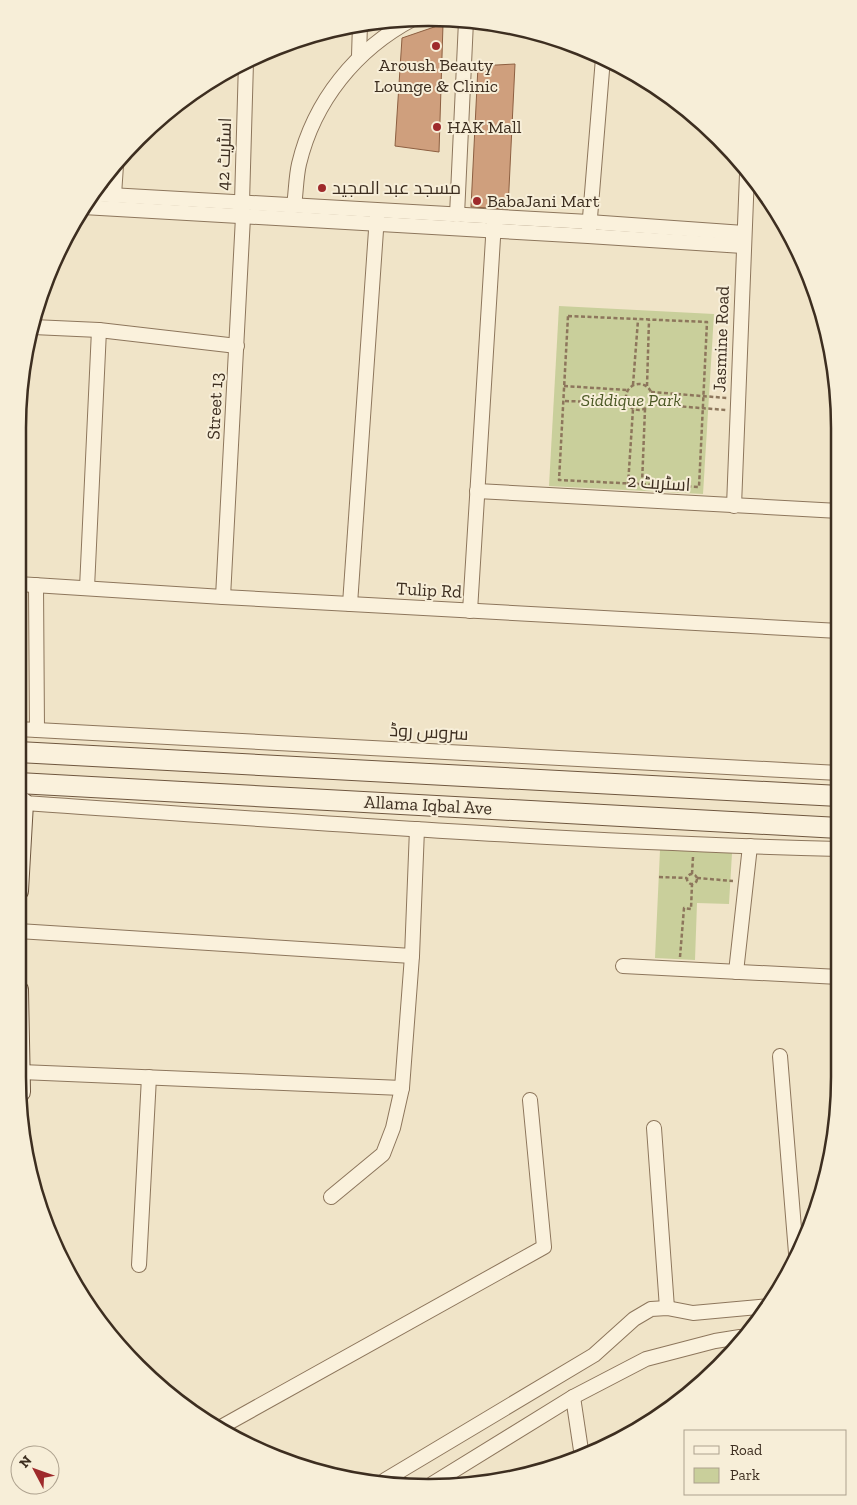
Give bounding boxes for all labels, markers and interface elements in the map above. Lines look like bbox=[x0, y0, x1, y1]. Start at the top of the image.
marker: Aroush Beauty Lounge & Clinic bbox=[430, 40, 442, 52]
place label: Aroush Beauty Lounge & Clinic bbox=[374, 54, 498, 97]
place label: HAK Mall bbox=[447, 116, 522, 138]
street label: اسٹریٹ 42 bbox=[212, 117, 236, 191]
marker: HAK Mall bbox=[431, 121, 443, 133]
place label: مسجد عبد المجید bbox=[332, 177, 461, 199]
marker: مسجد عبد المجید bbox=[316, 182, 328, 194]
place label: BabaJani Mart bbox=[487, 190, 600, 212]
marker: BabaJani Mart bbox=[471, 195, 483, 207]
street label: Jasmine Road bbox=[708, 285, 734, 393]
street label: Street 13 bbox=[202, 372, 228, 440]
park label: Siddique Park bbox=[581, 389, 681, 411]
street label: اسٹریٹ 2 bbox=[627, 470, 691, 496]
street label: Tulip Rd bbox=[396, 577, 463, 603]
street label: سروس روڈ bbox=[389, 719, 469, 745]
street label: Allama Iqbal Ave bbox=[363, 791, 493, 819]
legend bbox=[684, 1430, 847, 1495]
text: Road bbox=[730, 1441, 763, 1459]
north arrow bbox=[10, 1445, 60, 1495]
text: N bbox=[16, 1452, 36, 1471]
text: Park bbox=[730, 1466, 760, 1484]

